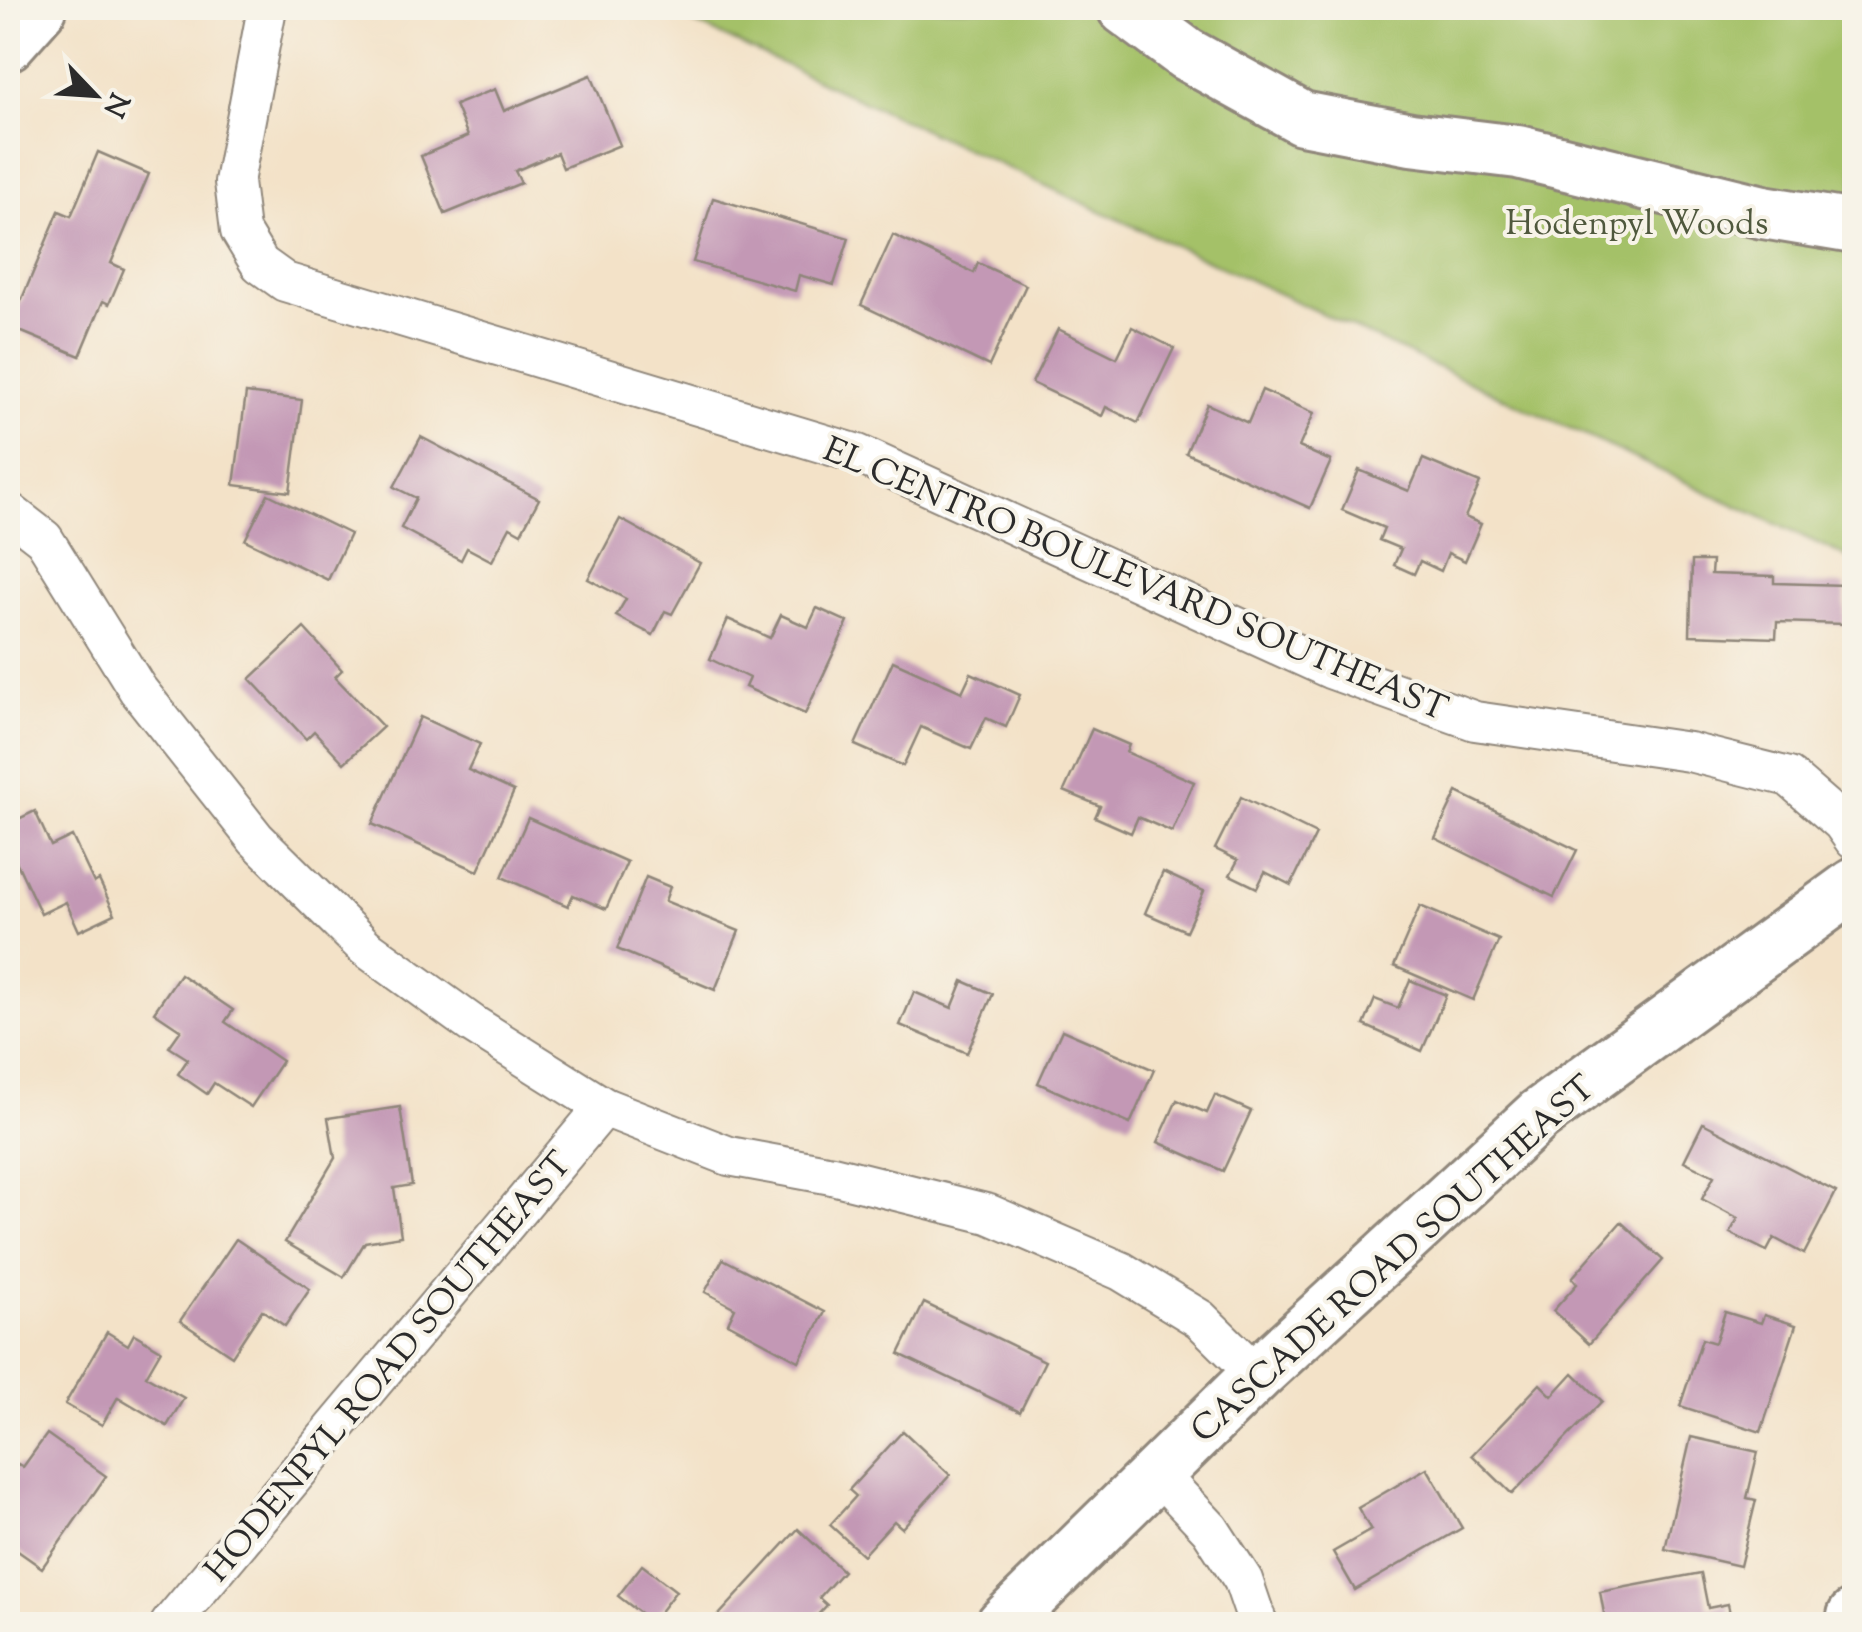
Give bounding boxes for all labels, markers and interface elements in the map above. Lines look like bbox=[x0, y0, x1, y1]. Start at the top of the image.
north arrow bbox=[45, 45, 145, 145]
text: N bbox=[92, 86, 138, 123]
park label: Hodenpyl Woods bbox=[1505, 200, 1769, 251]
street label: EL CENTRO BOULEVARD SOUTHEAST bbox=[815, 426, 1455, 736]
street label: CASCADE ROAD SOUTHEAST bbox=[1181, 1065, 1608, 1456]
street label: HODENPYL ROAD SOUTHEAST bbox=[194, 1142, 585, 1595]

